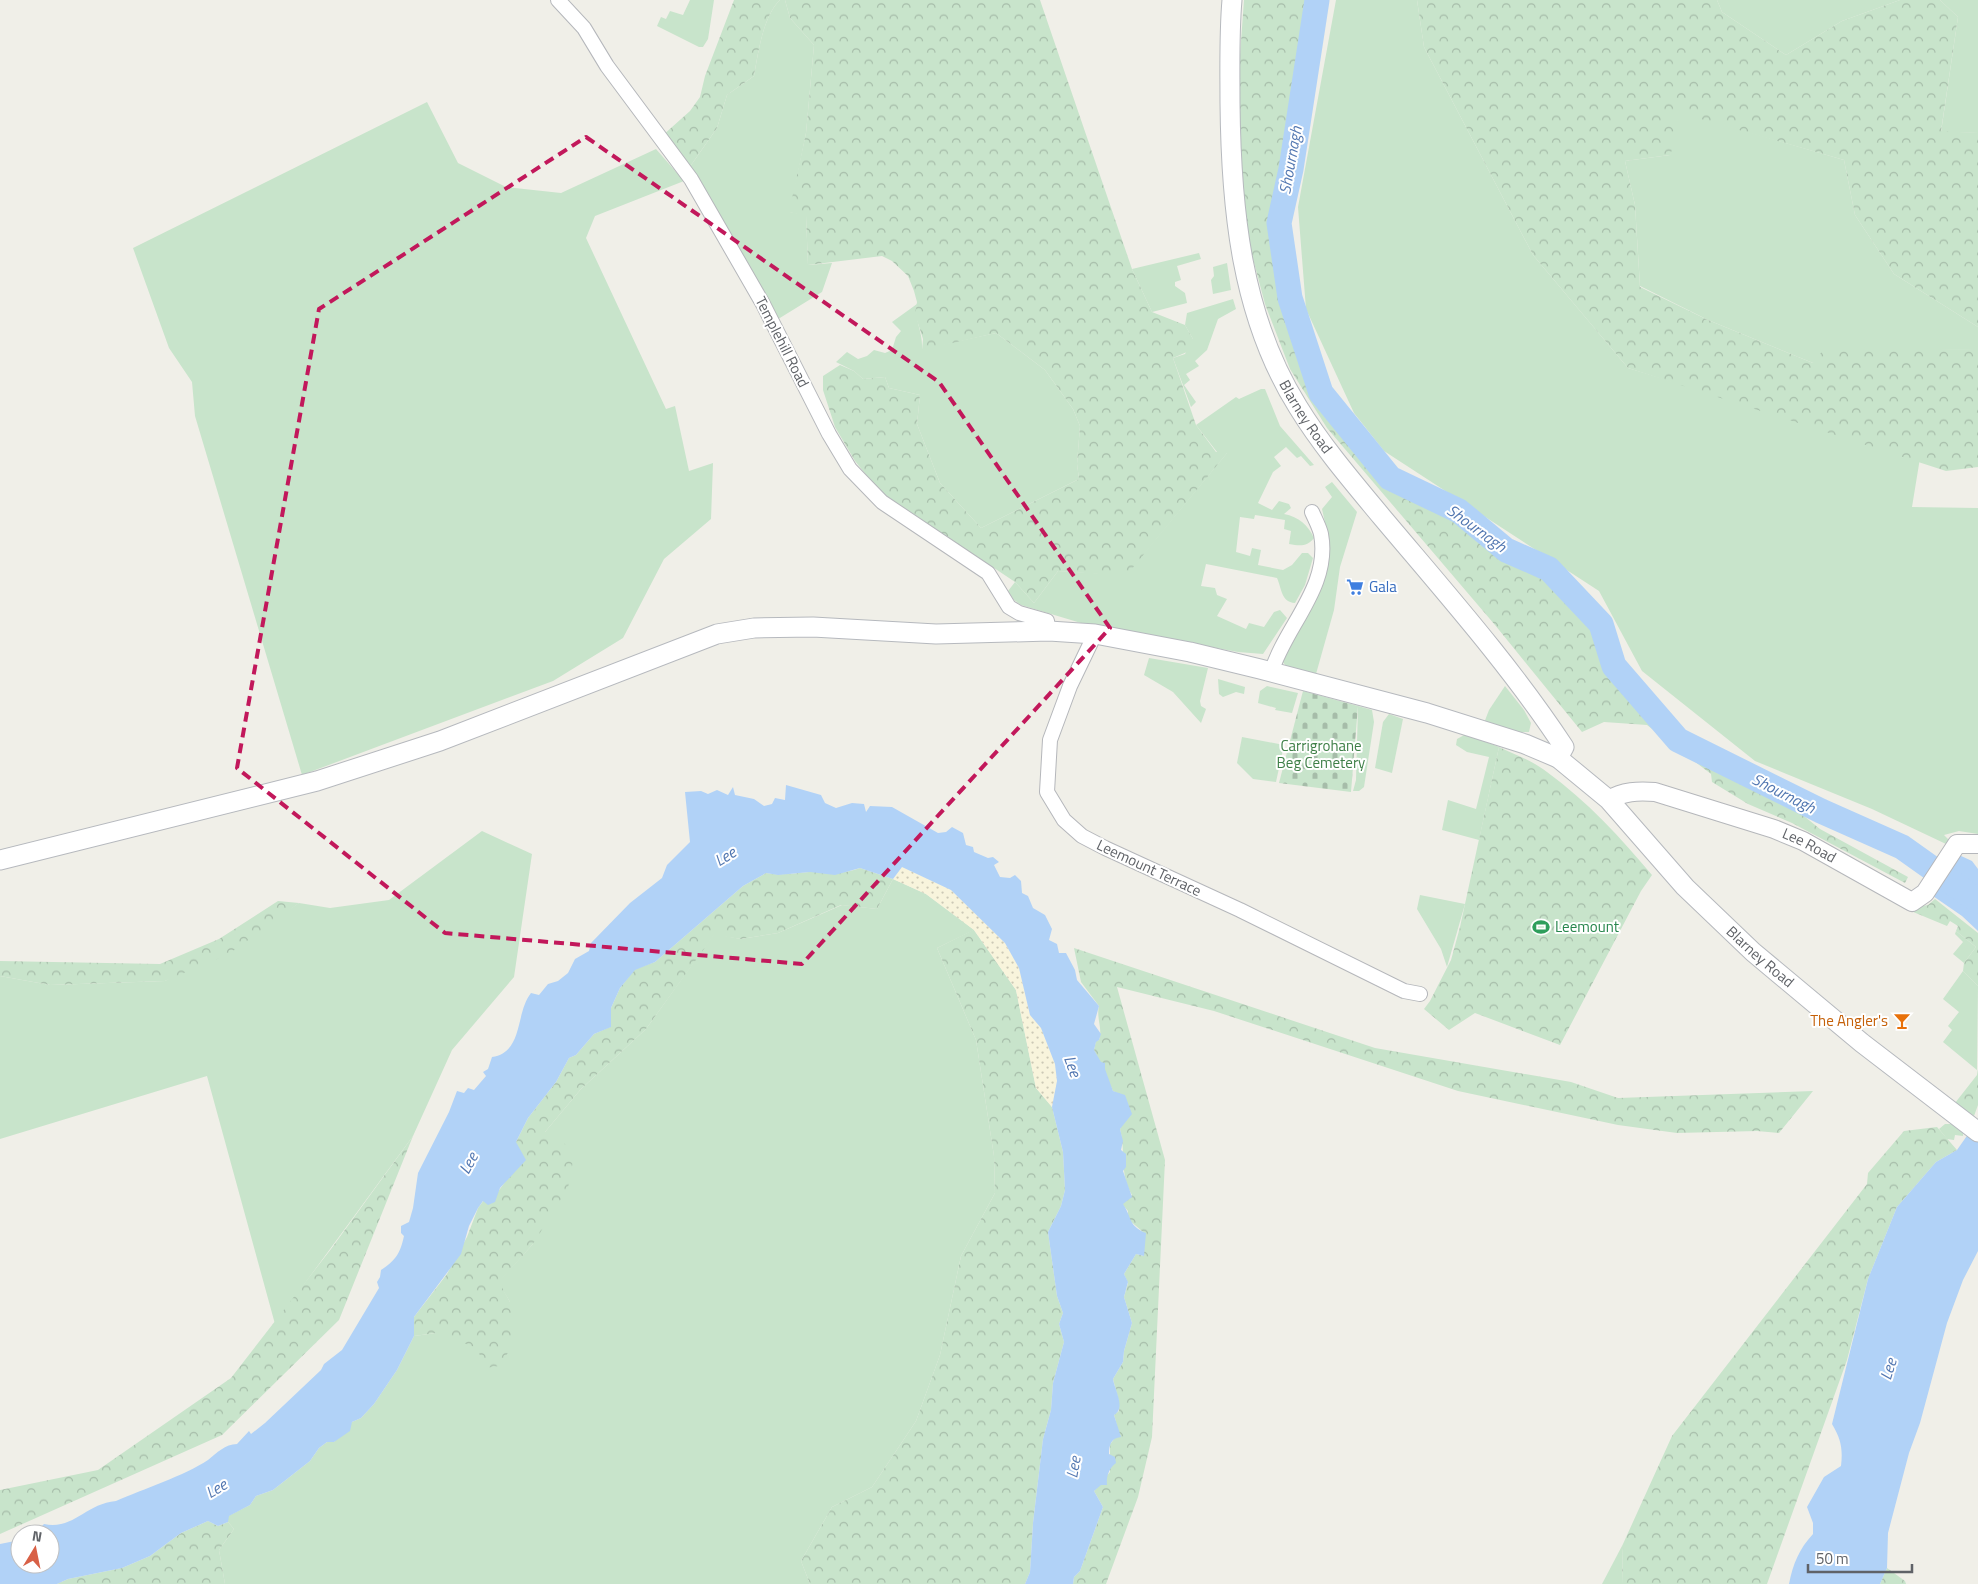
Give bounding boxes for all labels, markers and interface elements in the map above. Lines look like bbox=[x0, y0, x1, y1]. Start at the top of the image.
water label: Shournagh bbox=[1272, 123, 1308, 196]
street label: Templehill Road bbox=[750, 292, 815, 391]
street label: Blarney Road bbox=[1274, 376, 1338, 458]
water label: Shournagh bbox=[1442, 498, 1513, 558]
place label: Gala bbox=[1369, 575, 1397, 598]
supermarket icon: Gala bbox=[1345, 577, 1365, 597]
park label: Carrigrohane Beg Cemetery bbox=[1277, 734, 1365, 774]
water label: Shournagh bbox=[1748, 767, 1821, 820]
street label: Lee Road bbox=[1779, 822, 1841, 868]
street label: Leemount Terrace bbox=[1093, 833, 1205, 902]
water label: Lee bbox=[710, 839, 742, 872]
place label: Leemount bbox=[1555, 915, 1620, 938]
sports icon: Leemount bbox=[1531, 917, 1551, 937]
street label: Blarney Road bbox=[1721, 920, 1799, 993]
place label: The Angler's bbox=[1810, 1009, 1888, 1032]
bar icon: The Angler's bbox=[1892, 1011, 1912, 1031]
water label: Lee bbox=[1058, 1052, 1089, 1082]
water label: Lee bbox=[452, 1146, 484, 1178]
water label: Lee bbox=[1873, 1354, 1903, 1383]
water label: Lee bbox=[1059, 1453, 1087, 1480]
water label: Lee bbox=[201, 1471, 233, 1504]
north arrow bbox=[10, 1524, 60, 1574]
text: N bbox=[31, 1525, 44, 1547]
scale bar bbox=[1808, 1542, 1912, 1574]
text: 50 m bbox=[1816, 1547, 1849, 1570]

